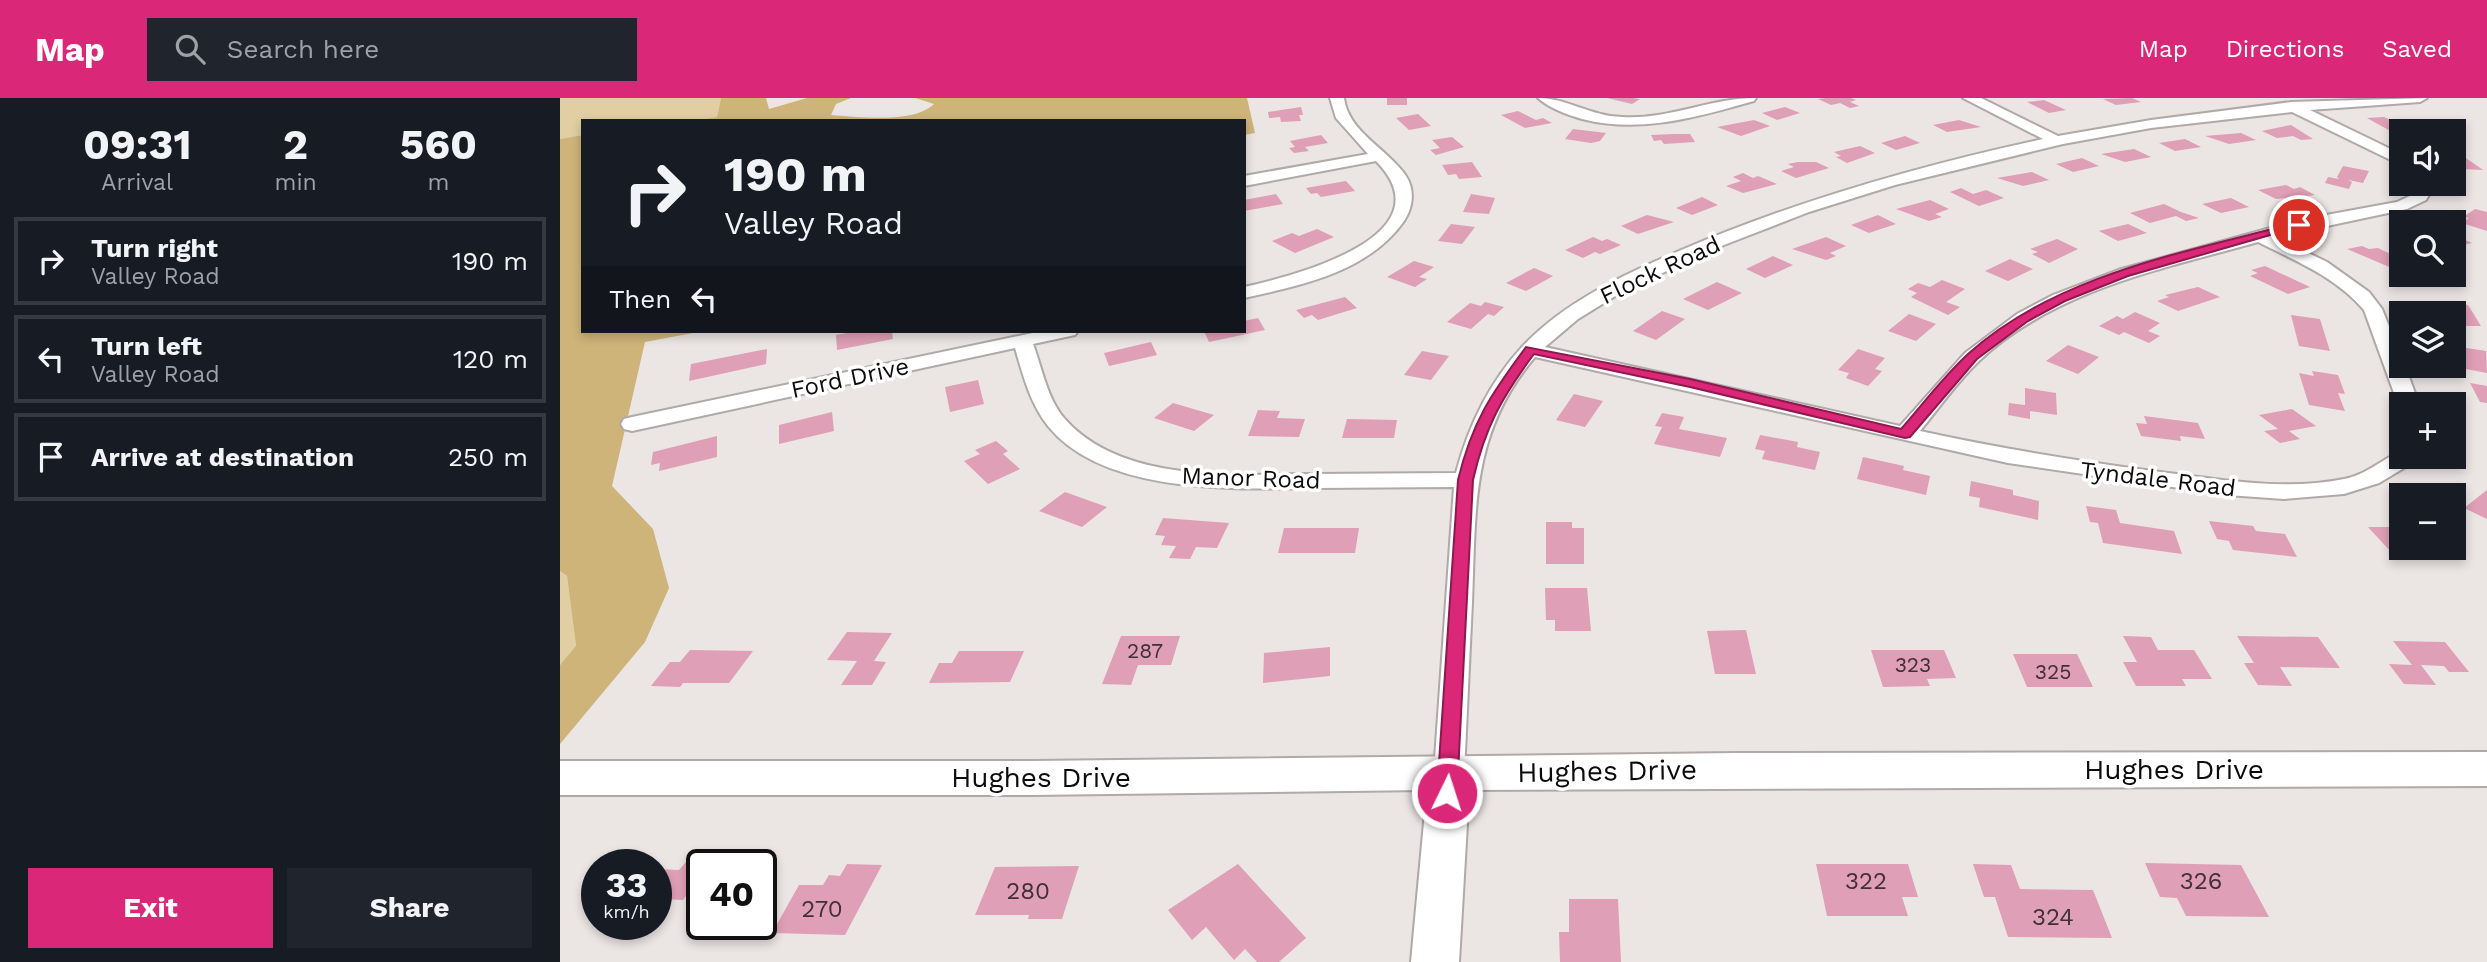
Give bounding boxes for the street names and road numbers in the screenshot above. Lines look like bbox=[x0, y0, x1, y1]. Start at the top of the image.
street label: Flock Road bbox=[1595, 230, 1725, 310]
street label: Ford Drive bbox=[788, 352, 912, 404]
street label: Tyndale Road bbox=[2079, 456, 2237, 502]
street label: Manor Road bbox=[1181, 462, 1321, 494]
street label: Hughes Drive bbox=[1517, 753, 1697, 789]
street label: Hughes Drive bbox=[2084, 753, 2264, 786]
street label: Hughes Drive bbox=[951, 761, 1131, 794]

